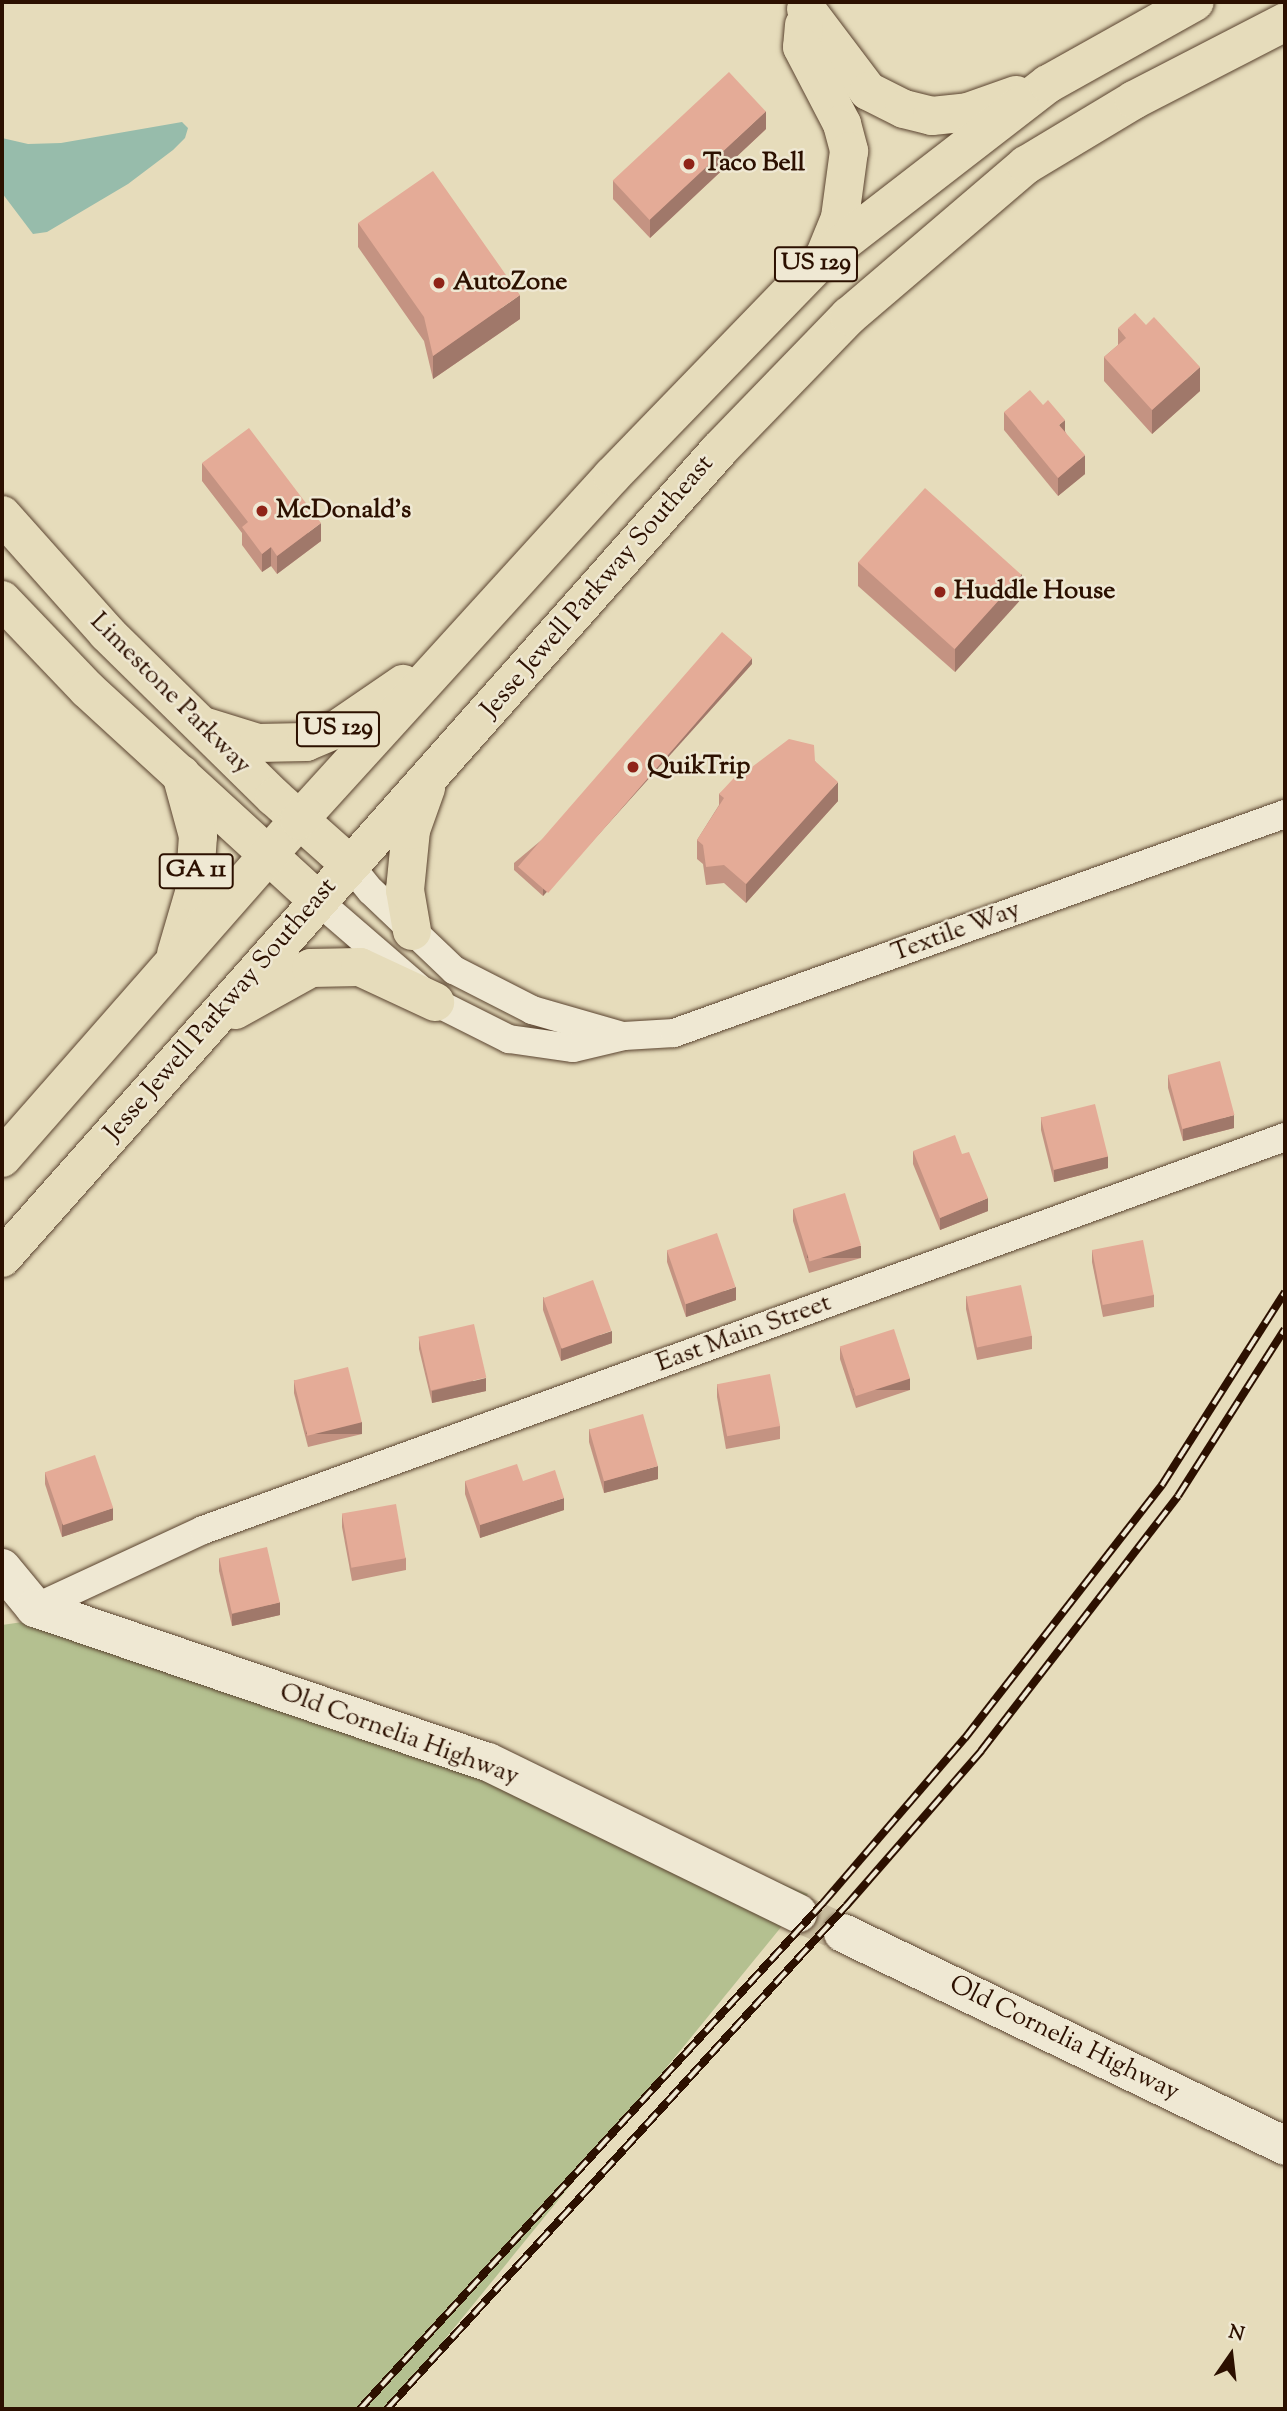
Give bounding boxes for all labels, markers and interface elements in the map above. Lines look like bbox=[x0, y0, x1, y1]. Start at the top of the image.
place label: Taco Bell bbox=[703, 148, 805, 180]
marker: Taco Bell bbox=[681, 156, 697, 172]
road number: US 129 bbox=[772, 244, 860, 284]
place label: AutoZone bbox=[453, 267, 567, 299]
marker: AutoZone bbox=[431, 275, 447, 291]
street label: Jesse Jewell Parkway Southeast bbox=[475, 449, 721, 725]
place label: McDonald's bbox=[276, 495, 411, 527]
marker: McDonald's bbox=[254, 503, 270, 519]
place label: Huddle House bbox=[954, 576, 1115, 608]
marker: Huddle House bbox=[932, 584, 948, 600]
street label: Limestone Parkway bbox=[83, 607, 257, 781]
road number: US 129 bbox=[294, 708, 382, 750]
place label: QuikTrip bbox=[647, 751, 750, 783]
marker: QuikTrip bbox=[625, 759, 641, 775]
road number: GA 11 bbox=[158, 850, 234, 892]
street label: Jesse Jewell Parkway Southeast bbox=[98, 872, 344, 1148]
street label: Textile Way bbox=[887, 894, 1025, 970]
street label: East Main Street bbox=[652, 1288, 836, 1380]
street label: Old Cornelia Highway bbox=[275, 1677, 523, 1793]
street label: Old Cornelia Highway bbox=[944, 1970, 1184, 2108]
text: N bbox=[1226, 2319, 1247, 2349]
north arrow bbox=[1196, 2320, 1266, 2390]

